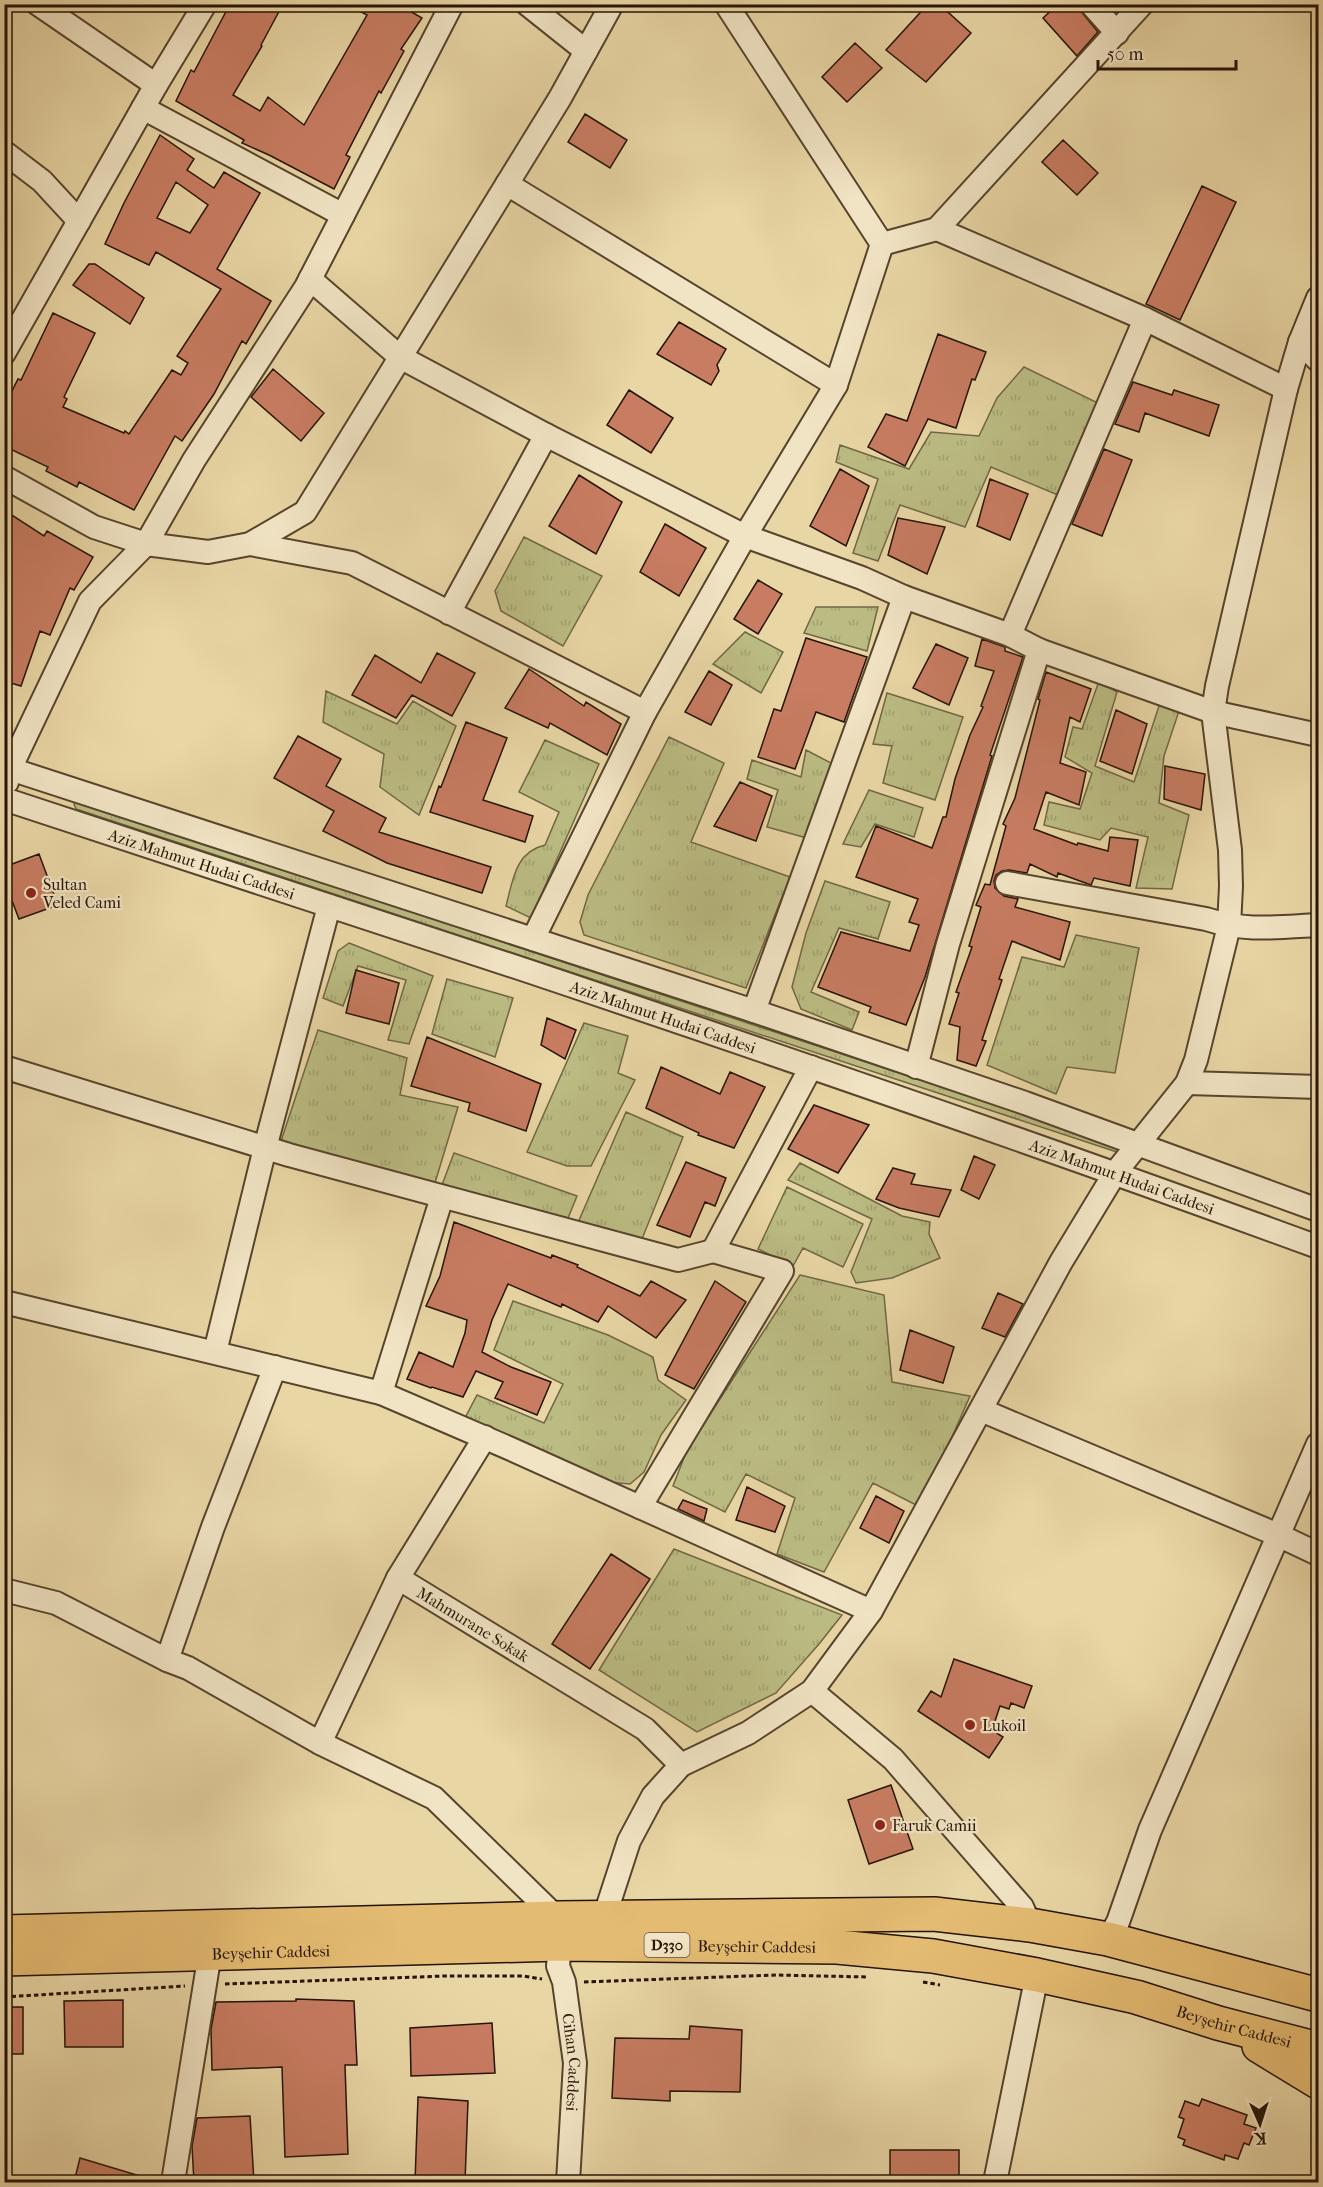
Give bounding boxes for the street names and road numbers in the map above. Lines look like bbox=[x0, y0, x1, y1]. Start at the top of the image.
street label: Aziz Mahmut Hudai Caddesi bbox=[105, 825, 297, 904]
street label: Aziz Mahmut Hudai Caddesi bbox=[567, 977, 758, 1058]
street label: Aziz Mahmut Hudai Caddesi bbox=[1026, 1135, 1217, 1219]
street label: Mahmurane Sokak bbox=[413, 1583, 533, 1666]
road number: D330 bbox=[644, 1933, 690, 1957]
street label: Beyşehir Caddesi bbox=[697, 1936, 816, 1957]
street label: Beyşehir Caddesi bbox=[211, 1941, 331, 1964]
street label: Beyşehir Caddesi bbox=[1174, 2001, 1294, 2052]
street label: Cihan Caddesi bbox=[558, 2012, 585, 2112]

